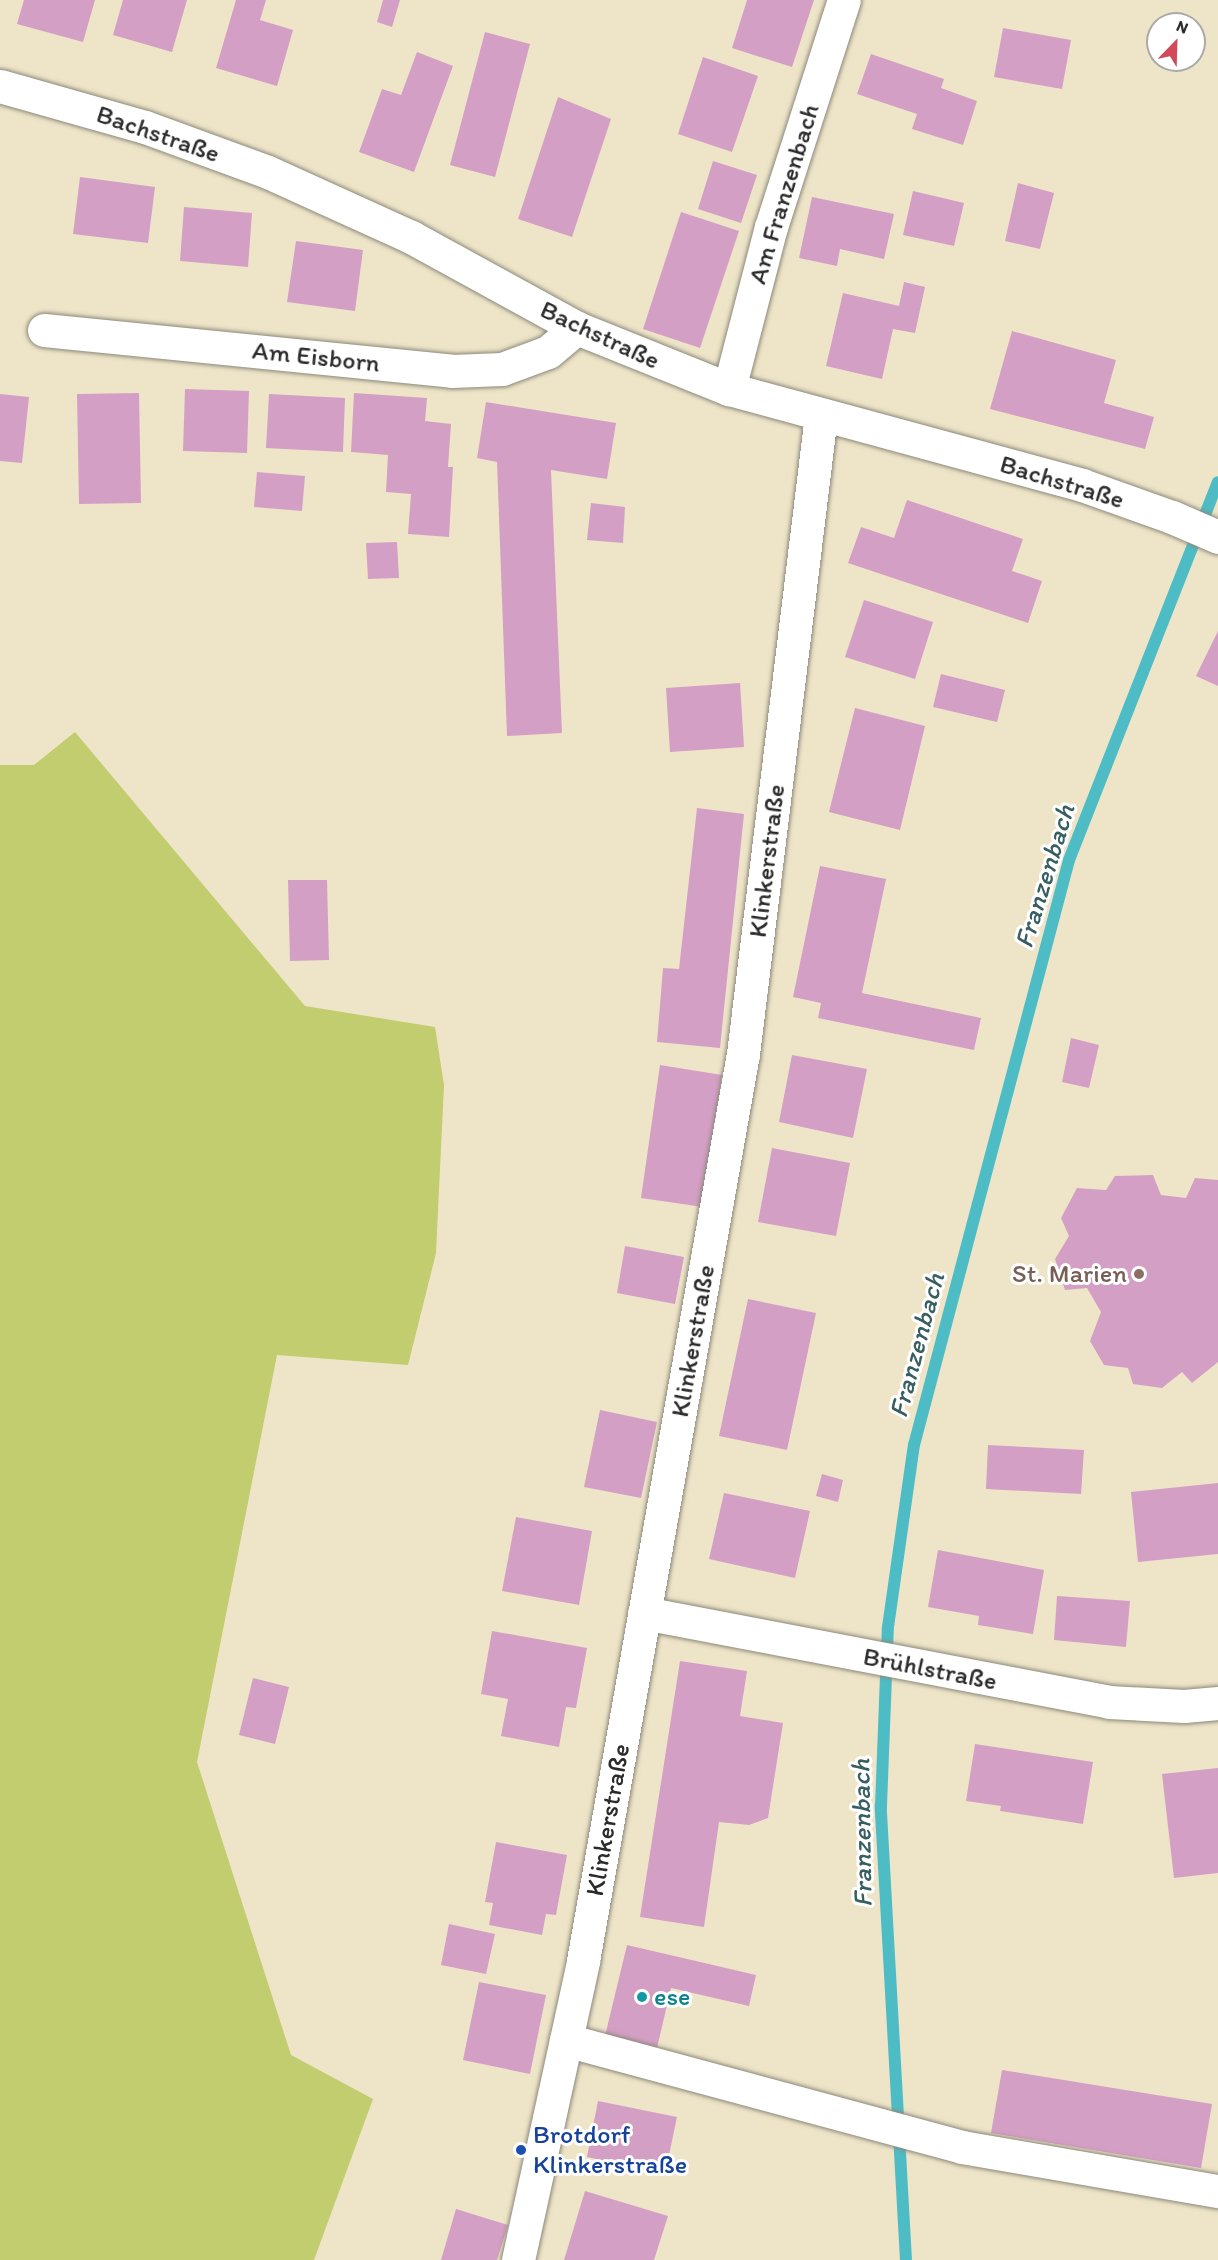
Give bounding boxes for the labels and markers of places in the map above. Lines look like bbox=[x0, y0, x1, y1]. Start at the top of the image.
place label: St. Marien bbox=[1013, 1258, 1127, 1290]
marker: St. Marien bbox=[1132, 1267, 1146, 1281]
place label: ese bbox=[654, 1981, 690, 2013]
marker: ese bbox=[635, 1990, 649, 2004]
place label: Brotdorf Klinkerstraße bbox=[533, 2119, 687, 2180]
marker: Brotdorf Klinkerstraße bbox=[514, 2143, 528, 2157]

